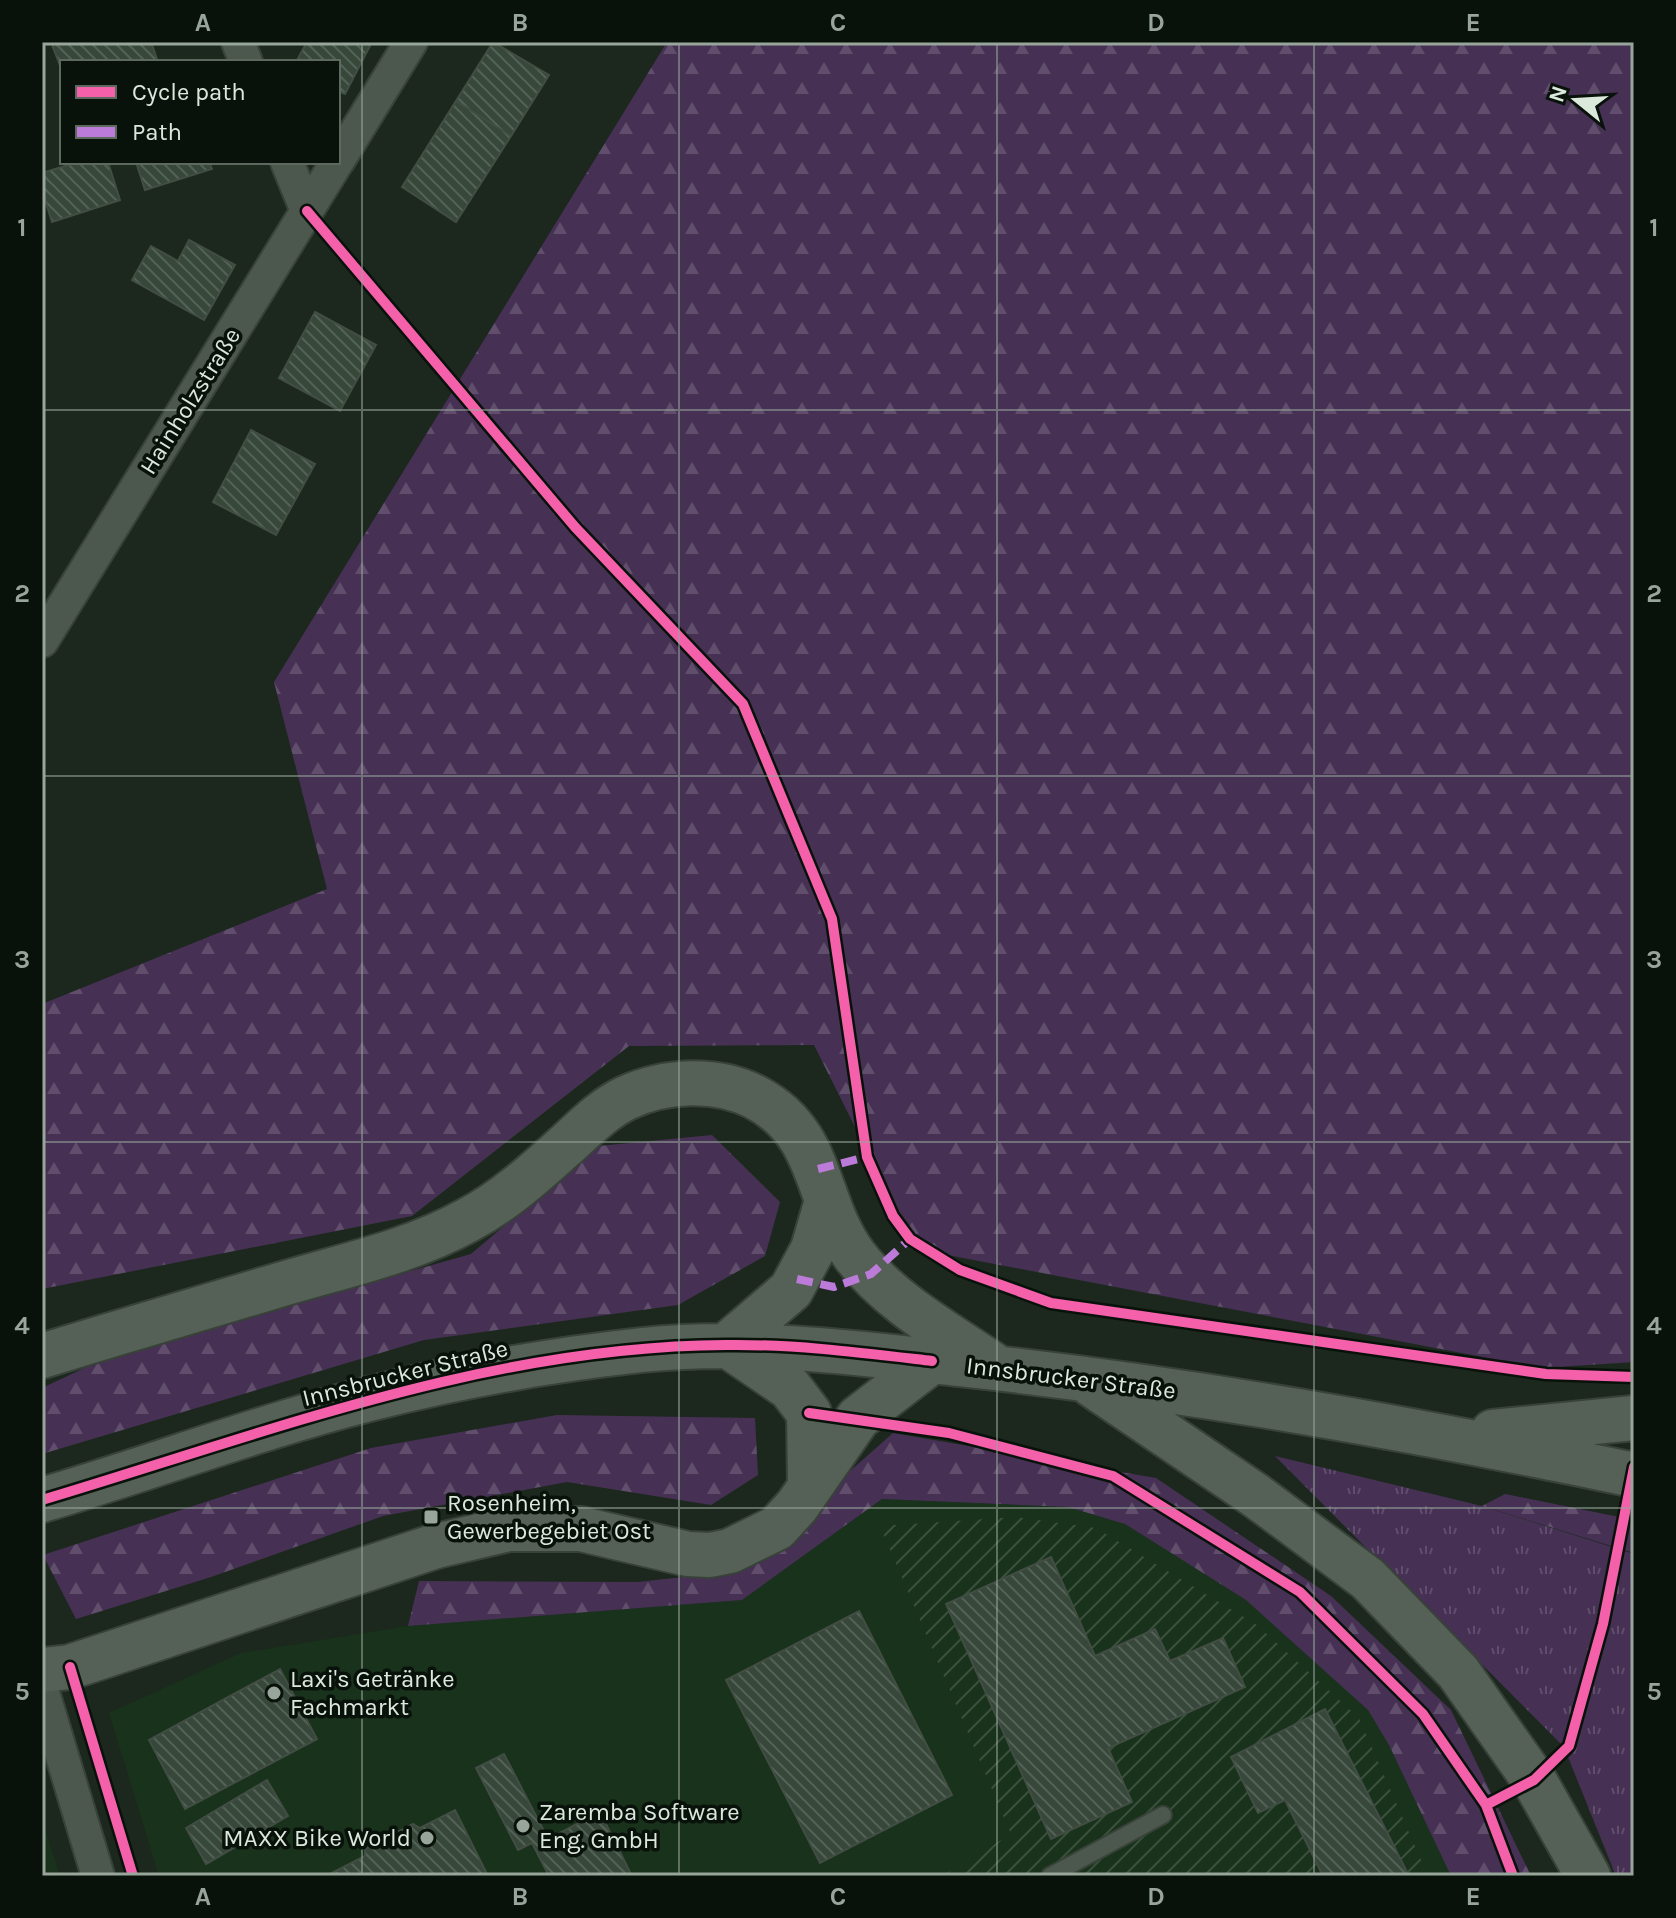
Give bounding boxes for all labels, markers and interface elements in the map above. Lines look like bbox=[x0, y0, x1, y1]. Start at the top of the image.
text: A bbox=[195, 7, 211, 38]
text: B bbox=[512, 7, 528, 38]
text: C bbox=[830, 7, 846, 38]
text: D bbox=[1147, 7, 1165, 38]
text: E bbox=[1465, 7, 1481, 38]
legend bbox=[60, 60, 340, 164]
north arrow bbox=[1536, 60, 1616, 140]
text: Cycle path bbox=[132, 78, 246, 106]
text: N bbox=[1543, 83, 1573, 106]
text: Path bbox=[132, 118, 182, 146]
text: 1 bbox=[17, 212, 27, 243]
text: 1 bbox=[1649, 212, 1659, 243]
street label: Hainholzstraße bbox=[134, 323, 246, 479]
text: 2 bbox=[14, 578, 30, 609]
text: 2 bbox=[1646, 578, 1662, 609]
text: 3 bbox=[14, 944, 30, 975]
text: 3 bbox=[1646, 944, 1662, 975]
text: 4 bbox=[14, 1310, 30, 1341]
text: 4 bbox=[1646, 1310, 1662, 1341]
street label: Innsbrucker Straße bbox=[299, 1334, 511, 1412]
street label: Innsbrucker Straße bbox=[965, 1351, 1177, 1405]
place label: Rosenheim, Gewerbegebiet Ost bbox=[447, 1489, 651, 1545]
marker: Rosenheim, Gewerbegebiet Ost bbox=[422, 1508, 440, 1526]
place label: Laxi's Getränke Fachmarkt bbox=[290, 1665, 454, 1721]
text: 5 bbox=[14, 1676, 30, 1707]
text: 5 bbox=[1646, 1676, 1662, 1707]
marker: Laxi's Getränke Fachmarkt bbox=[265, 1684, 283, 1702]
place label: Zaremba Software Eng. GmbH bbox=[539, 1798, 739, 1854]
marker: Zaremba Software Eng. GmbH bbox=[514, 1817, 532, 1835]
place label: MAXX Bike World bbox=[223, 1824, 411, 1852]
marker: MAXX Bike World bbox=[418, 1829, 436, 1847]
text: A bbox=[195, 1881, 211, 1912]
text: B bbox=[512, 1881, 528, 1912]
text: C bbox=[830, 1881, 846, 1912]
text: D bbox=[1147, 1881, 1165, 1912]
text: E bbox=[1465, 1881, 1481, 1912]

